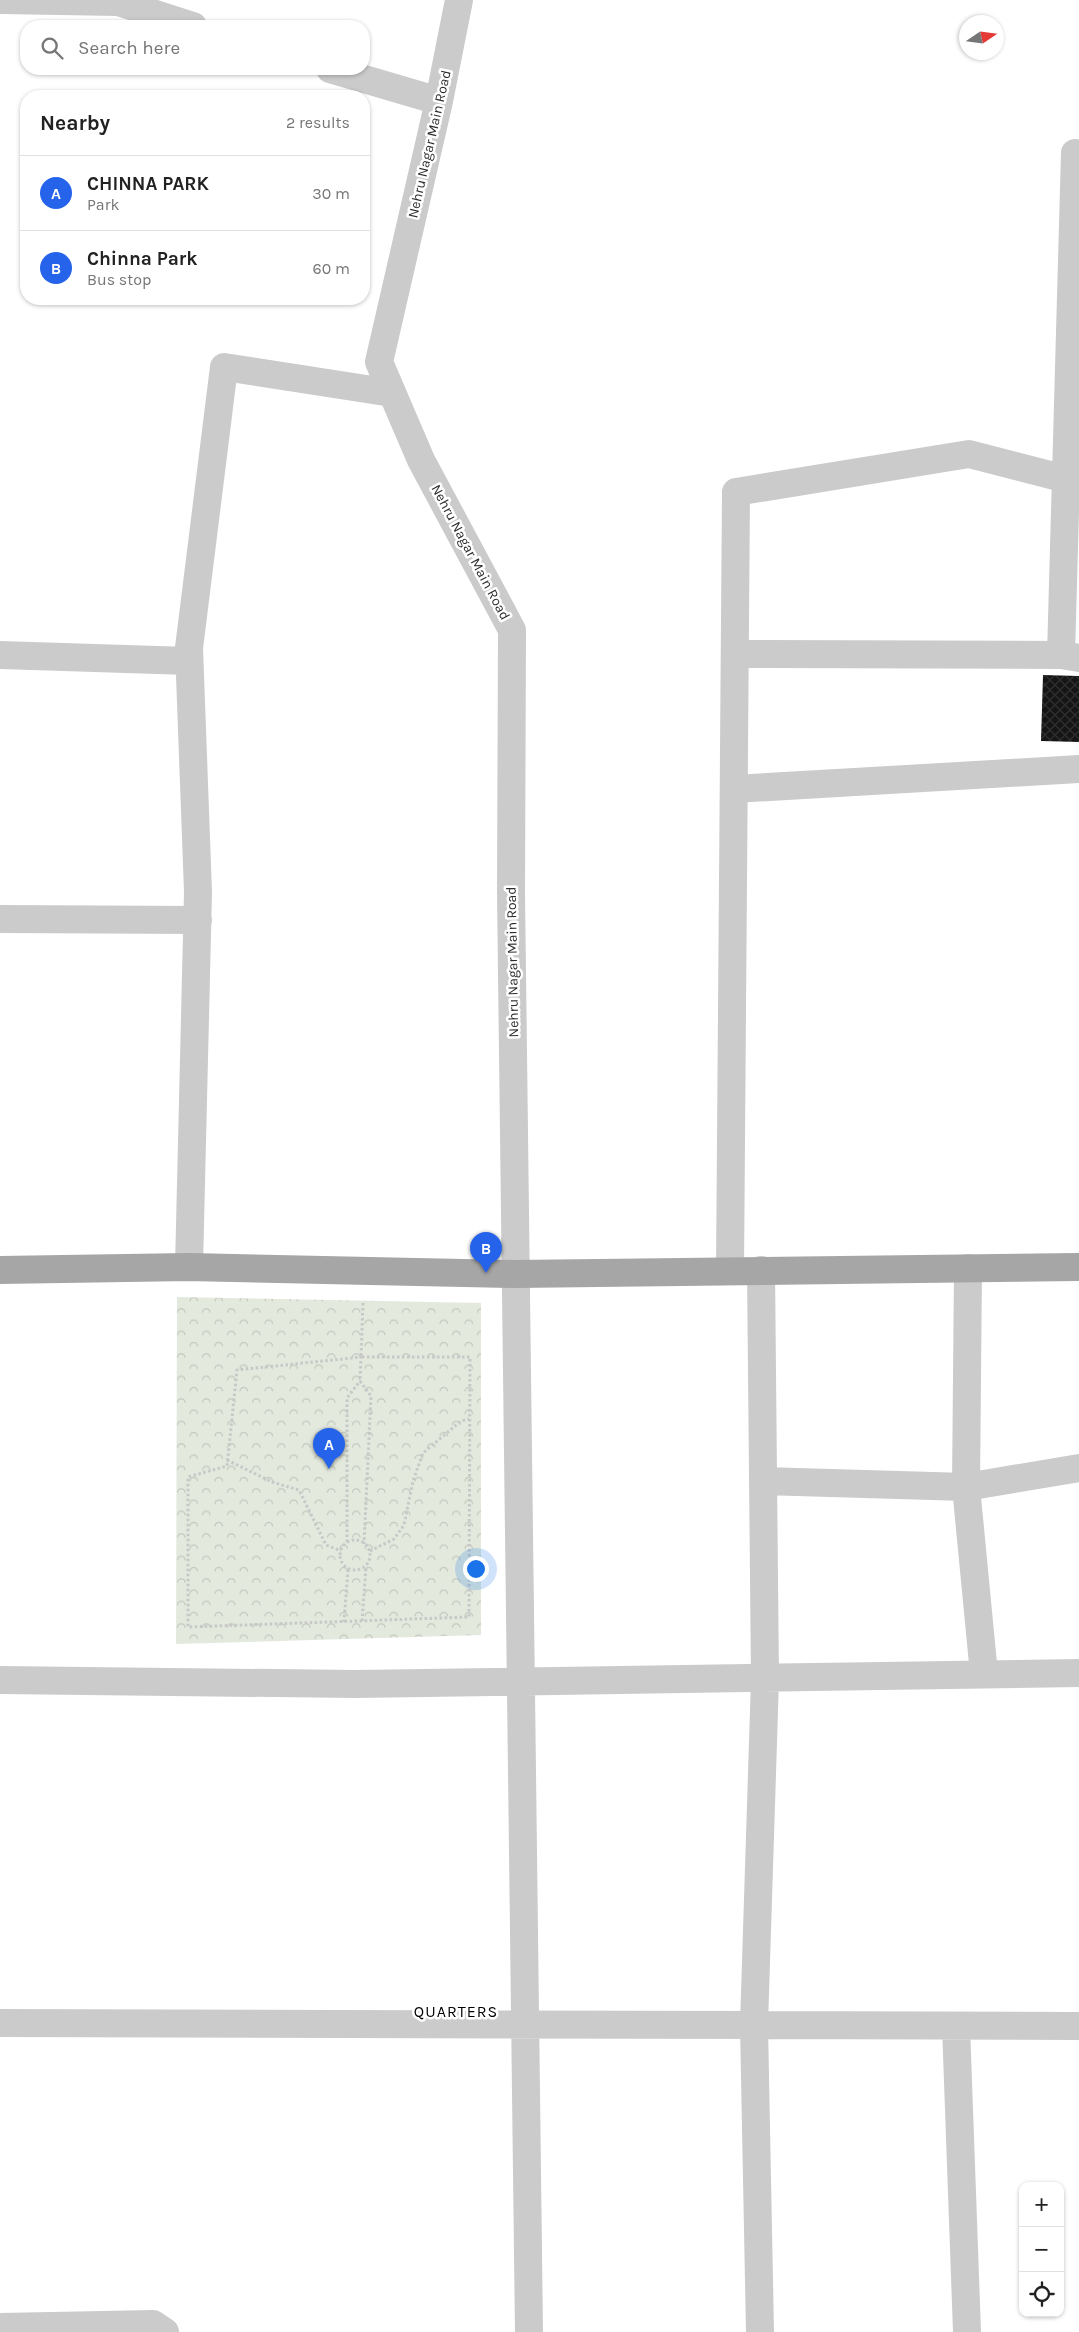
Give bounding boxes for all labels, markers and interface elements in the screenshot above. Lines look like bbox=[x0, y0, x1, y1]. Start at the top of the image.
north arrow bbox=[959, 15, 1004, 60]
search box bbox=[20, 20, 370, 75]
icon: search bbox=[38, 34, 66, 62]
text: Search here bbox=[78, 37, 180, 59]
street label: Nehru Nagar Main Road bbox=[404, 69, 455, 220]
text: Nearby bbox=[40, 111, 110, 135]
text: 2 results bbox=[286, 113, 350, 132]
text: CHINNA PARK bbox=[87, 173, 209, 195]
text: A bbox=[51, 184, 61, 203]
text: 30 m bbox=[312, 184, 350, 203]
text: Park bbox=[87, 195, 119, 214]
text: Chinna Park bbox=[87, 248, 198, 270]
text: B bbox=[51, 259, 61, 278]
text: 60 m bbox=[313, 259, 350, 278]
text: Bus stop bbox=[87, 270, 151, 289]
street label: Nehru Nagar Main Road bbox=[428, 482, 514, 623]
street label: Nehru Nagar Main Road bbox=[503, 886, 522, 1038]
pin: B bbox=[470, 1232, 502, 1273]
pin: A bbox=[313, 1428, 345, 1469]
your location bbox=[463, 1556, 489, 1582]
district label: QUARTERS bbox=[414, 2002, 498, 2021]
map controls bbox=[1019, 2182, 1064, 2317]
button: + bbox=[1019, 2182, 1064, 2227]
button: − bbox=[1019, 2227, 1064, 2272]
button: locate bbox=[1019, 2272, 1064, 2317]

